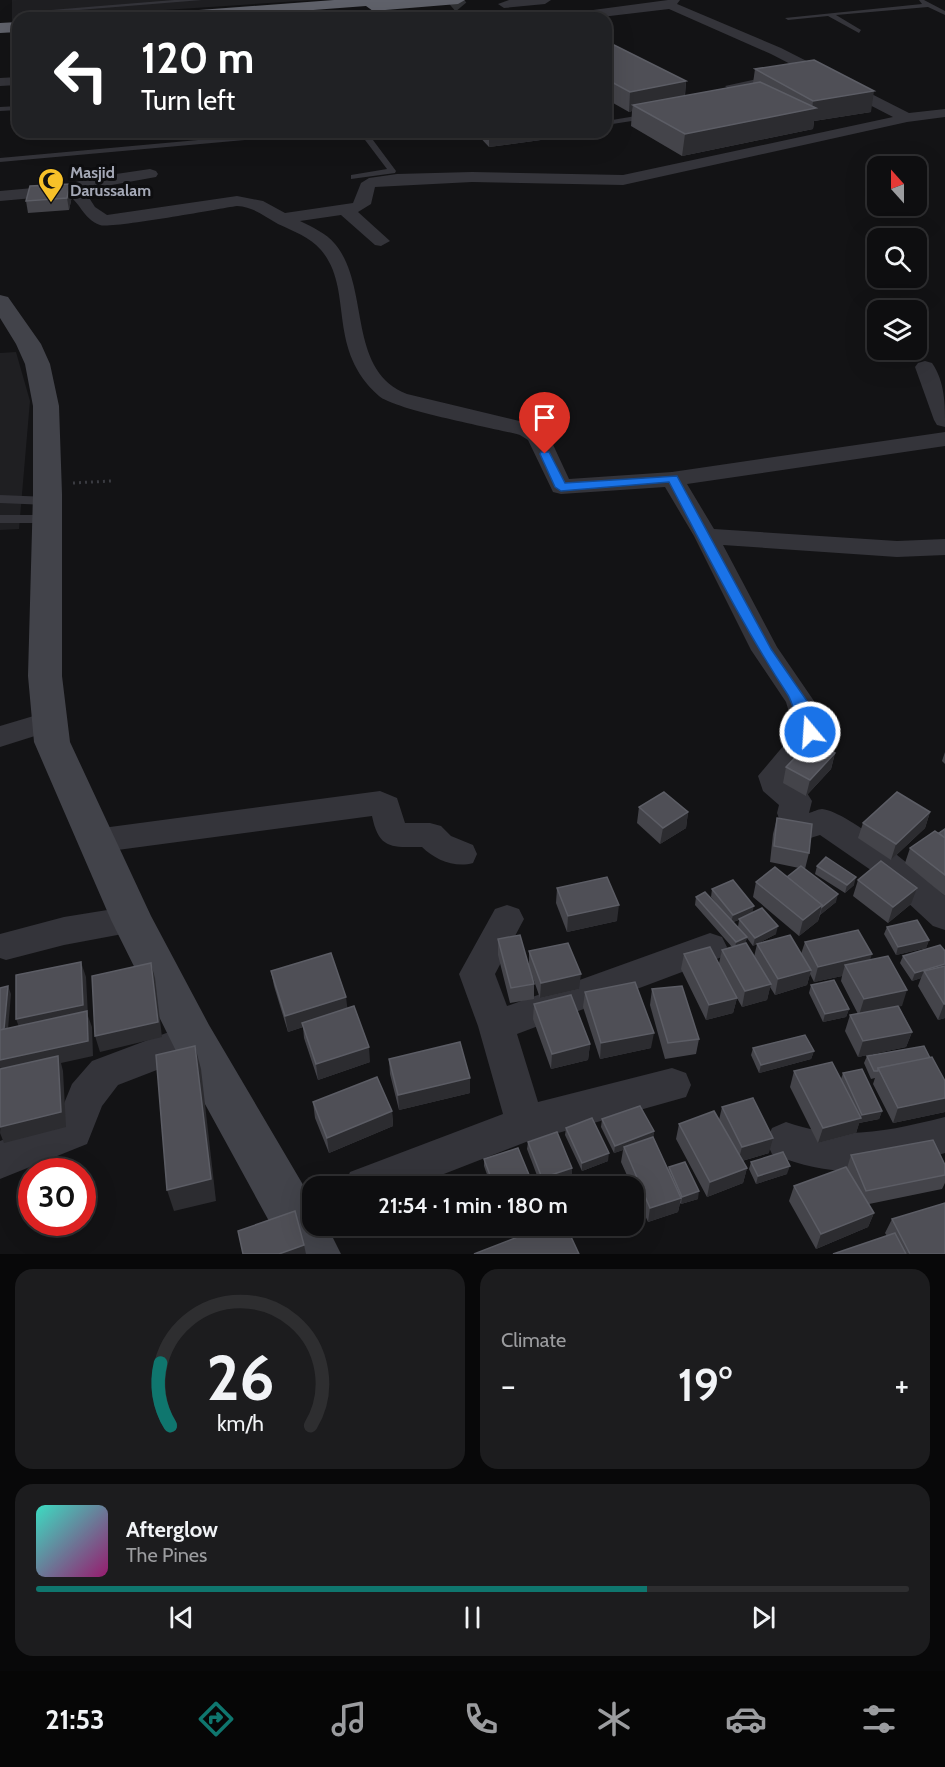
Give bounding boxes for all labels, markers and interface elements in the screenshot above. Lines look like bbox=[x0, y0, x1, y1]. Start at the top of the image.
text: 120 m bbox=[141, 32, 254, 84]
icon: left bbox=[42, 36, 120, 114]
text: Turn left bbox=[141, 84, 235, 117]
north arrow bbox=[867, 156, 927, 216]
map controls bbox=[867, 156, 927, 360]
place label: Masjid Darussalam bbox=[70, 163, 151, 200]
mosque icon: Masjid Darussalam bbox=[36, 166, 66, 204]
button: search bbox=[867, 228, 927, 288]
button: layers bbox=[867, 300, 927, 360]
pin bbox=[519, 392, 570, 454]
icon: arrive bbox=[528, 401, 561, 434]
position arrow bbox=[778, 700, 842, 764]
speed limit sign: 30 bbox=[18, 1158, 96, 1236]
text: 21:54 · 1 min · 180 m bbox=[378, 1192, 568, 1219]
text: Climate bbox=[501, 1328, 566, 1352]
text: 26 bbox=[206, 1340, 274, 1416]
text: 19° bbox=[678, 1358, 732, 1412]
text: − bbox=[501, 1365, 516, 1405]
text: + bbox=[894, 1365, 909, 1405]
text: km/h bbox=[217, 1410, 263, 1436]
text: Afterglow bbox=[126, 1516, 218, 1543]
text: The Pines bbox=[126, 1543, 207, 1567]
icon: previous bbox=[165, 1601, 198, 1634]
icon: pause bbox=[456, 1601, 489, 1634]
icon: next bbox=[747, 1601, 780, 1634]
icon: directions bbox=[195, 1698, 237, 1740]
icon: music bbox=[328, 1698, 370, 1740]
icon: phone bbox=[460, 1698, 502, 1740]
icon: climate bbox=[593, 1698, 635, 1740]
icon: car bbox=[725, 1698, 767, 1740]
icon: filters bbox=[858, 1698, 900, 1740]
text: 21:53 bbox=[45, 1703, 105, 1736]

